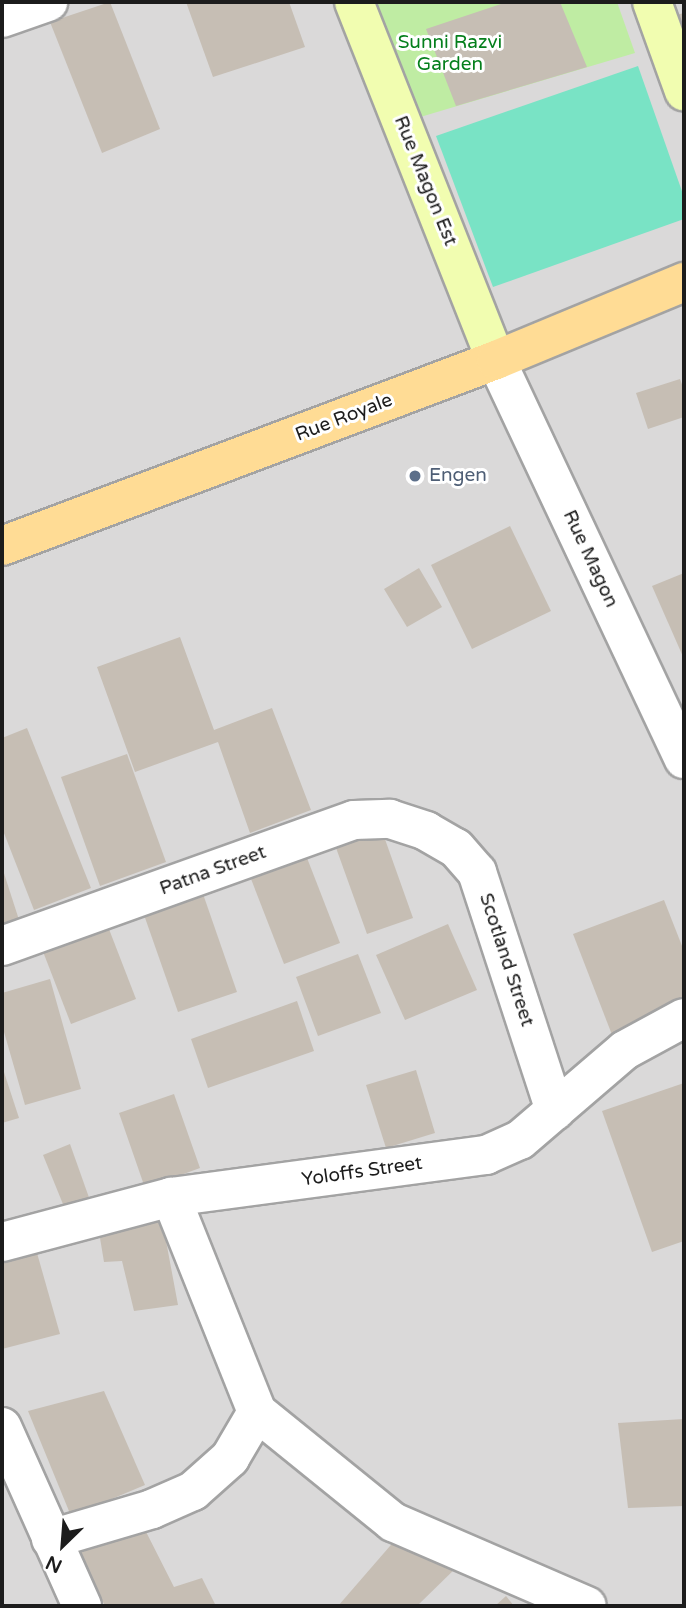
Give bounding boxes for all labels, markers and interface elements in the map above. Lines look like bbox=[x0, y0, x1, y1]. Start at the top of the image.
park label: Sunni Razvi Garden bbox=[398, 32, 502, 76]
street label: Rue Magon Est bbox=[389, 113, 461, 249]
street label: Rue Royale bbox=[292, 389, 396, 447]
place label: Engen bbox=[429, 465, 487, 487]
marker: Engen bbox=[407, 468, 423, 484]
street label: Rue Magon bbox=[557, 507, 623, 611]
street label: Patna Street bbox=[157, 841, 269, 901]
street label: Scotland Street bbox=[474, 891, 538, 1029]
street label: Yoloffs Street bbox=[300, 1152, 424, 1192]
north arrow bbox=[28, 1510, 98, 1580]
text: N bbox=[43, 1551, 66, 1577]

